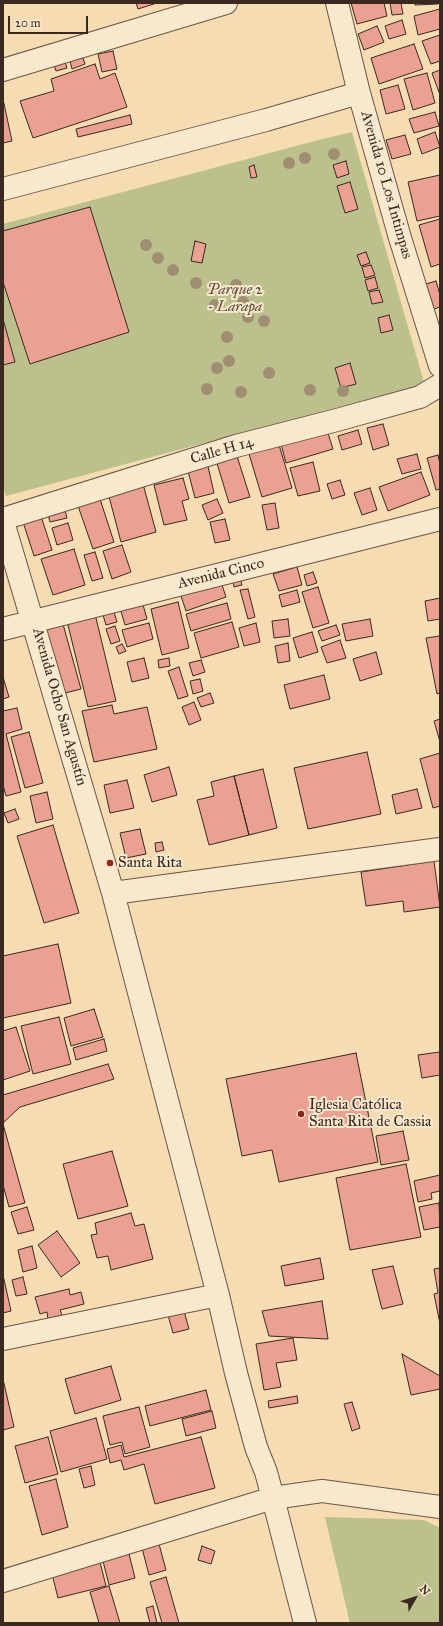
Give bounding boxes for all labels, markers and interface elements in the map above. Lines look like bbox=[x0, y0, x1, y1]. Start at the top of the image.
scale bar bbox=[10, 8, 90, 34]
text: 20 m bbox=[15, 16, 41, 30]
street label: Avenida 10 Los Intimpas bbox=[356, 109, 416, 261]
park label: Parque 2 - Larapa bbox=[207, 281, 263, 316]
street label: Calle H 14 bbox=[188, 433, 256, 469]
street label: Avenida Cinco bbox=[176, 555, 266, 593]
street label: Avenida Ocho San Agustín bbox=[28, 626, 90, 788]
place label: Santa Rita bbox=[118, 854, 182, 872]
marker: Santa Rita bbox=[105, 858, 115, 868]
place label: Iglesia Católica Santa Rita de Cassia bbox=[309, 1096, 431, 1131]
marker: Iglesia Católica Santa Rita de Cassia bbox=[296, 1109, 306, 1119]
north arrow bbox=[395, 1578, 435, 1618]
text: N bbox=[417, 1582, 433, 1598]

